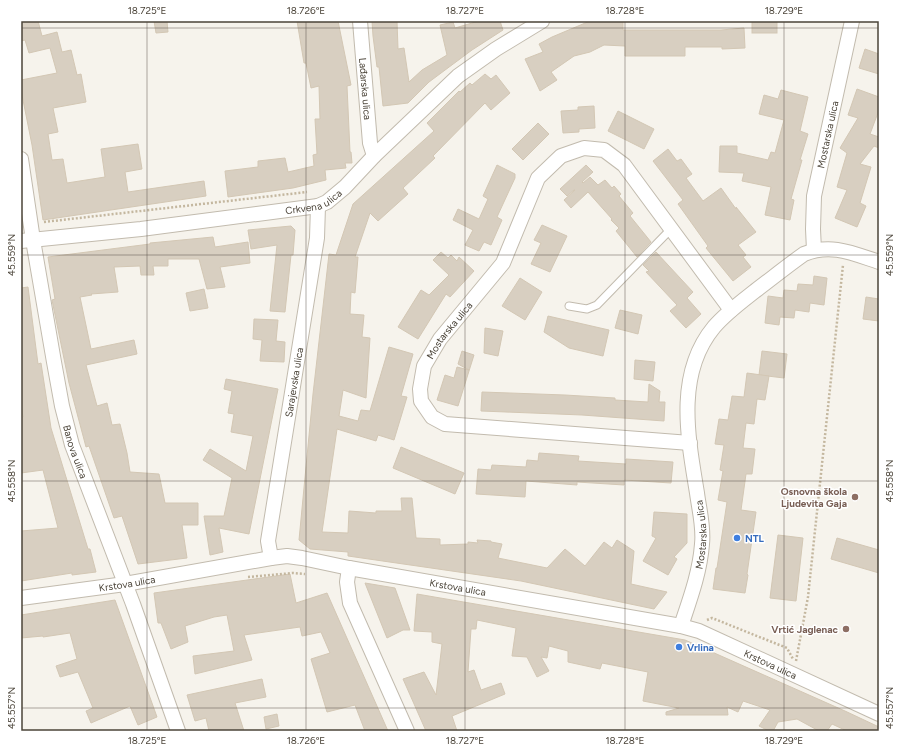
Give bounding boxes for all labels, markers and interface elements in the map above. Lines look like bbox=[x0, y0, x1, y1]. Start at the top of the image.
text: 18.725°E bbox=[128, 4, 166, 17]
text: 18.726°E bbox=[287, 4, 325, 17]
text: 18.727°E bbox=[446, 4, 484, 17]
text: 18.728°E bbox=[605, 4, 645, 17]
text: 18.729°E bbox=[765, 4, 803, 17]
street label: Lađarska ulica bbox=[356, 57, 374, 120]
street label: Mostarska ulica bbox=[814, 100, 842, 170]
street label: Crkvena ulica bbox=[284, 187, 345, 217]
text: 45.559°N bbox=[5, 234, 18, 276]
text: 45.559°N bbox=[883, 234, 896, 276]
street label: Mostarska ulica bbox=[424, 299, 475, 362]
street label: Sarajevska ulica bbox=[282, 346, 306, 418]
street label: Banova ulica bbox=[60, 424, 90, 480]
text: 45.558°N bbox=[5, 459, 18, 503]
text: 45.558°N bbox=[883, 459, 896, 503]
place label: Osnovna škola Ljudevita Gaja bbox=[781, 485, 847, 510]
marker: Osnovna škola Ljudevita Gaja bbox=[850, 492, 860, 502]
street label: Mostarska ulica bbox=[692, 499, 709, 570]
place label: NTL bbox=[745, 532, 765, 545]
marker: NTL bbox=[732, 533, 742, 543]
street label: Krstova ulica bbox=[98, 573, 156, 594]
street label: Krstova ulica bbox=[429, 576, 487, 599]
place label: Vrtić Jaglenac bbox=[771, 623, 839, 636]
marker: Vrtić Jaglenac bbox=[841, 624, 851, 634]
place label: Vrlina bbox=[687, 641, 714, 654]
marker: Vrlina bbox=[674, 642, 684, 652]
street label: Krstova ulica bbox=[742, 647, 799, 682]
text: 45.557°N bbox=[5, 687, 18, 729]
text: 45.557°N bbox=[883, 687, 896, 729]
text: 18.725°E bbox=[128, 734, 166, 747]
text: 18.726°E bbox=[287, 734, 325, 747]
text: 18.727°E bbox=[446, 734, 484, 747]
text: 18.728°E bbox=[605, 734, 645, 747]
text: 18.729°E bbox=[765, 734, 803, 747]

